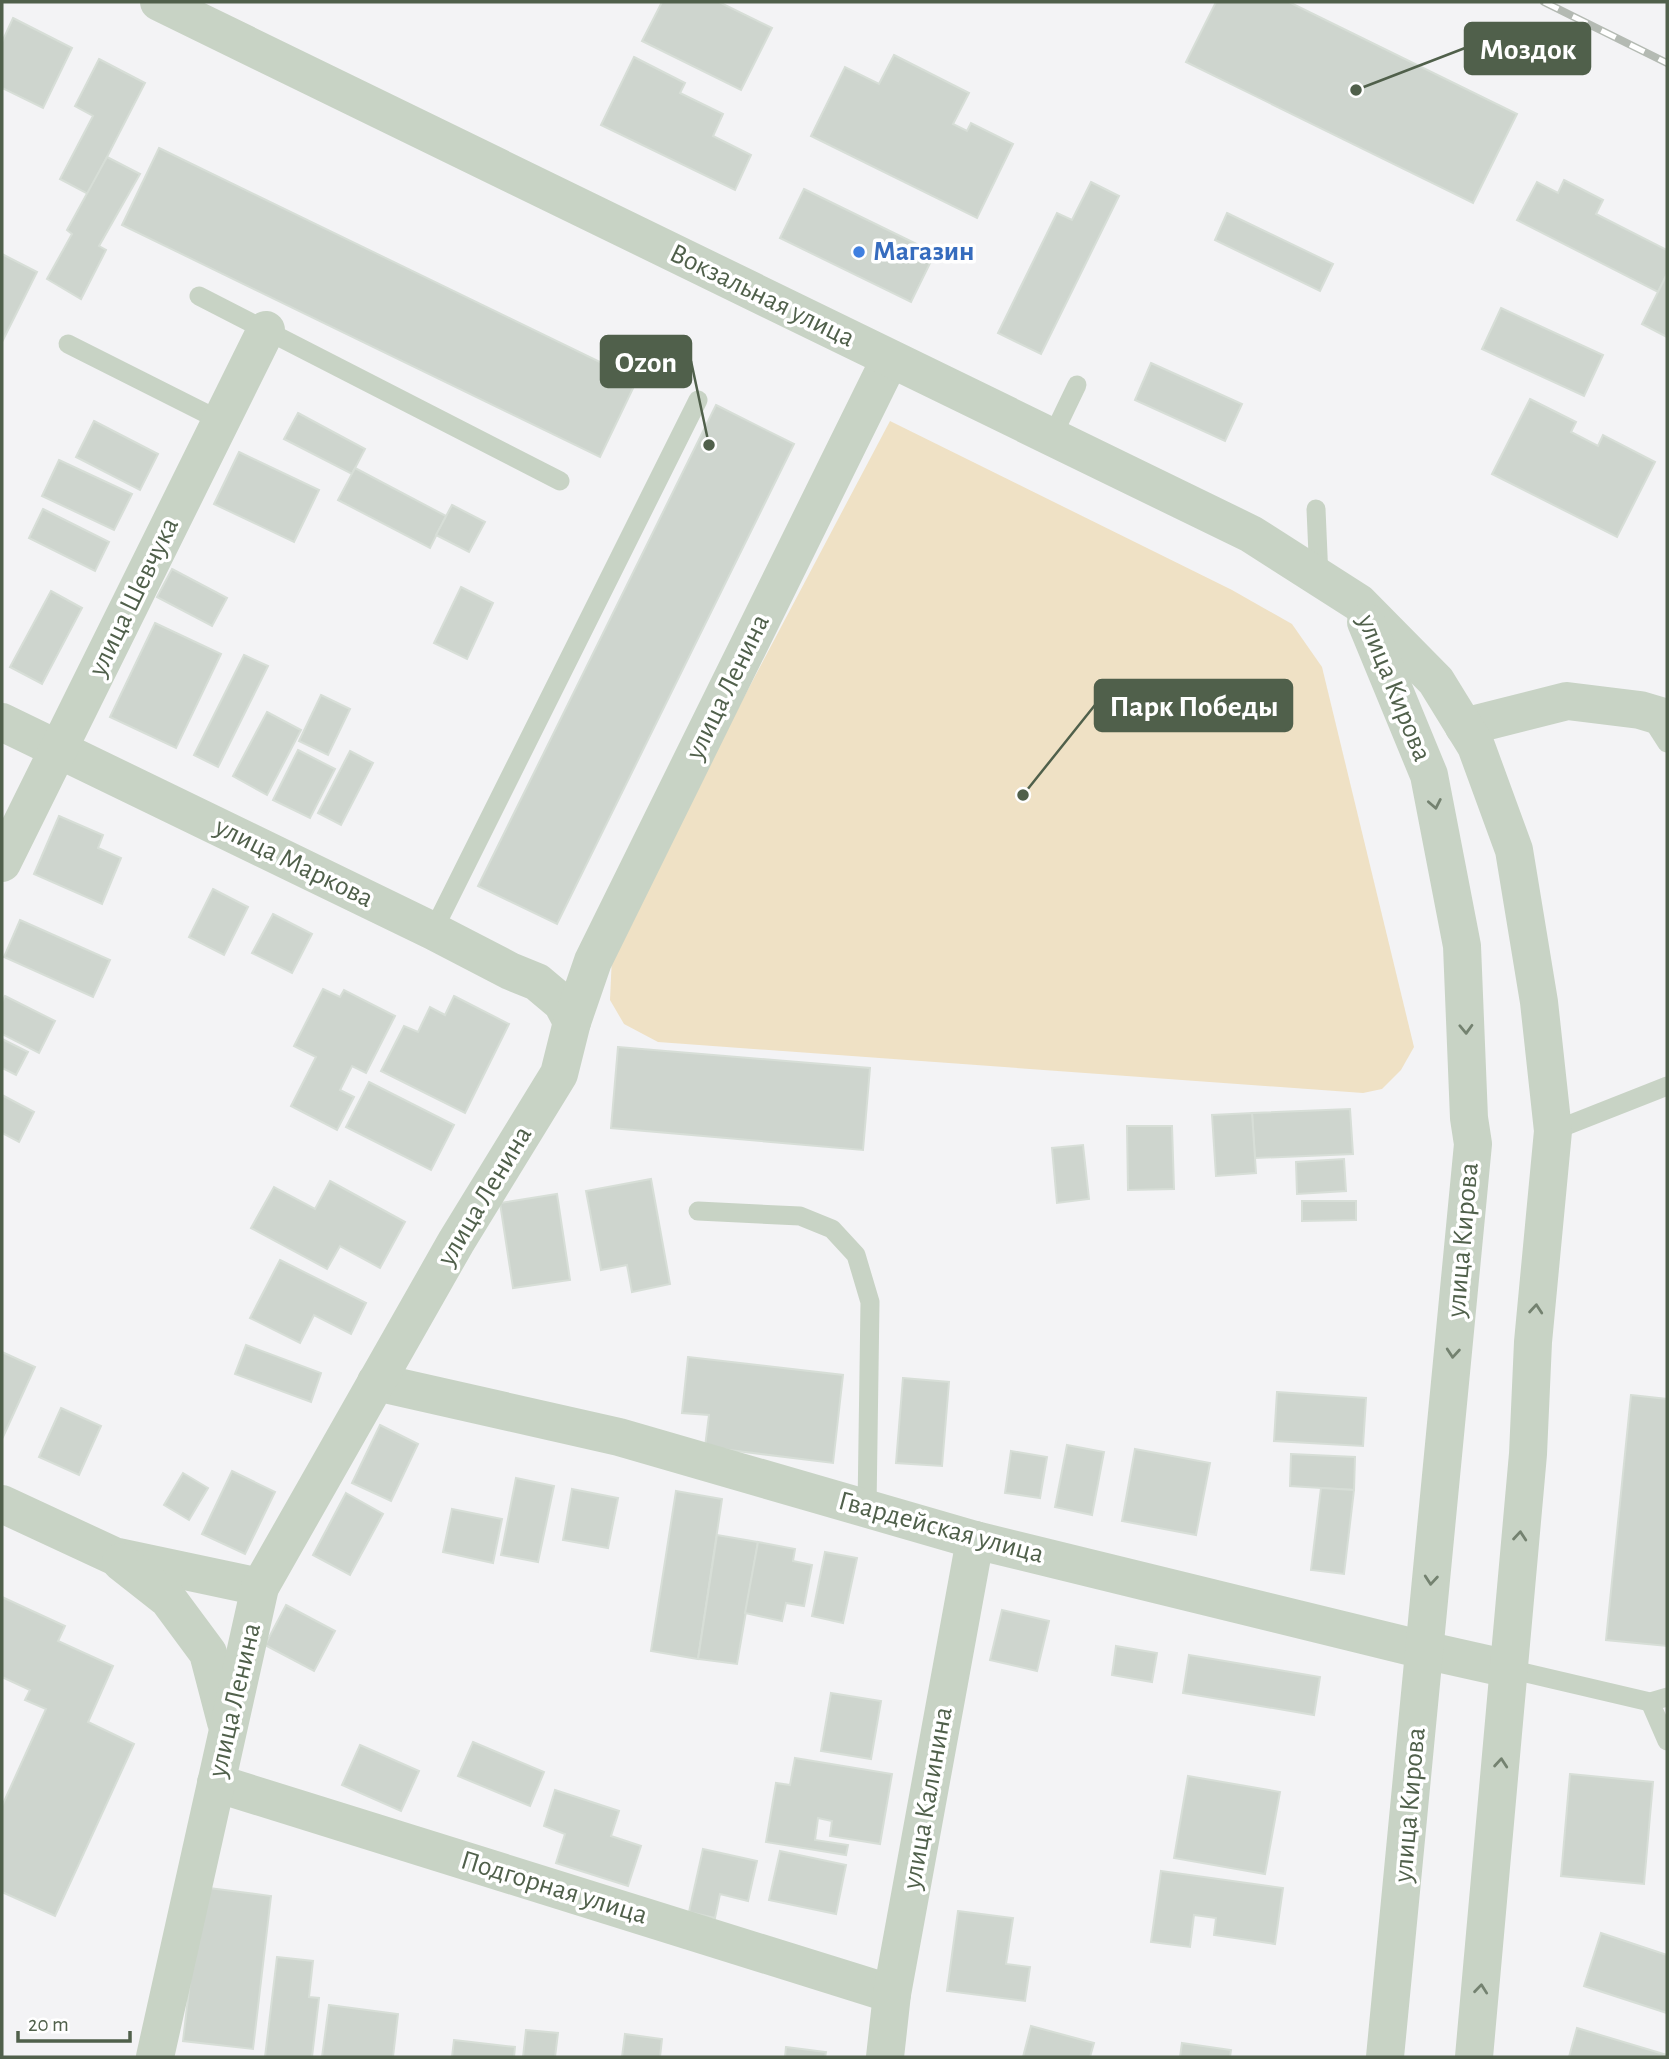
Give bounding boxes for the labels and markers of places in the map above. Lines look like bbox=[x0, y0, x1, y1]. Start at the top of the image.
callout: Моздок bbox=[1465, 23, 1590, 74]
place label: Магазин bbox=[873, 238, 974, 266]
marker: Магазин bbox=[851, 244, 867, 260]
callout: Ozon bbox=[601, 336, 691, 387]
callout: Парк Победы bbox=[1095, 680, 1292, 731]

